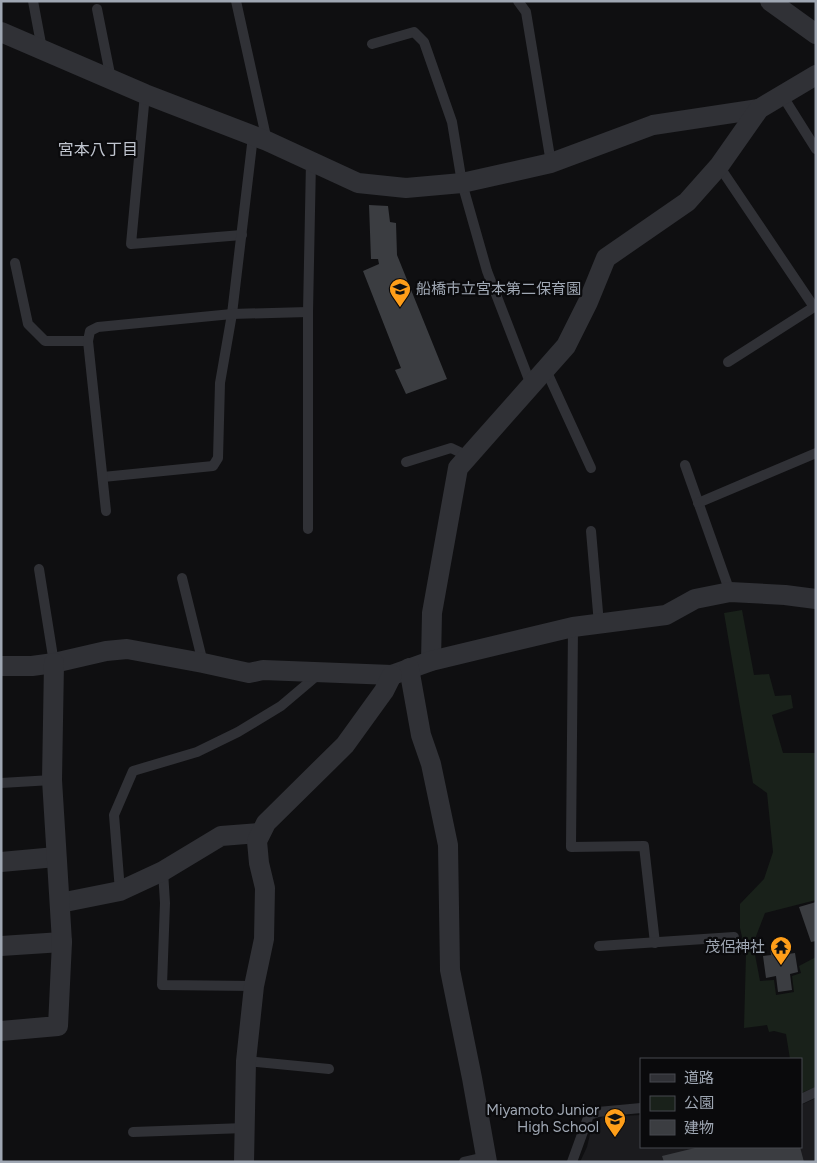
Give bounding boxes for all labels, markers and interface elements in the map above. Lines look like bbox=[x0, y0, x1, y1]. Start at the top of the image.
district label: 宮本八丁目 bbox=[58, 140, 138, 159]
school or university icon: 船橋市立宮本第二保育園 bbox=[388, 277, 412, 308]
place label: 船橋市立宮本第二保育園 bbox=[416, 280, 581, 298]
temple icon: 茂侶神社 bbox=[769, 935, 793, 966]
place label: 茂侶神社 bbox=[705, 938, 765, 956]
legend bbox=[640, 1058, 802, 1148]
text: 道路 bbox=[684, 1069, 714, 1087]
text: 公園 bbox=[684, 1094, 714, 1112]
place label: Miyamoto Junior High School bbox=[486, 1101, 599, 1136]
school or university icon: Miyamoto Junior High School bbox=[603, 1107, 627, 1138]
text: 建物 bbox=[684, 1119, 714, 1137]

